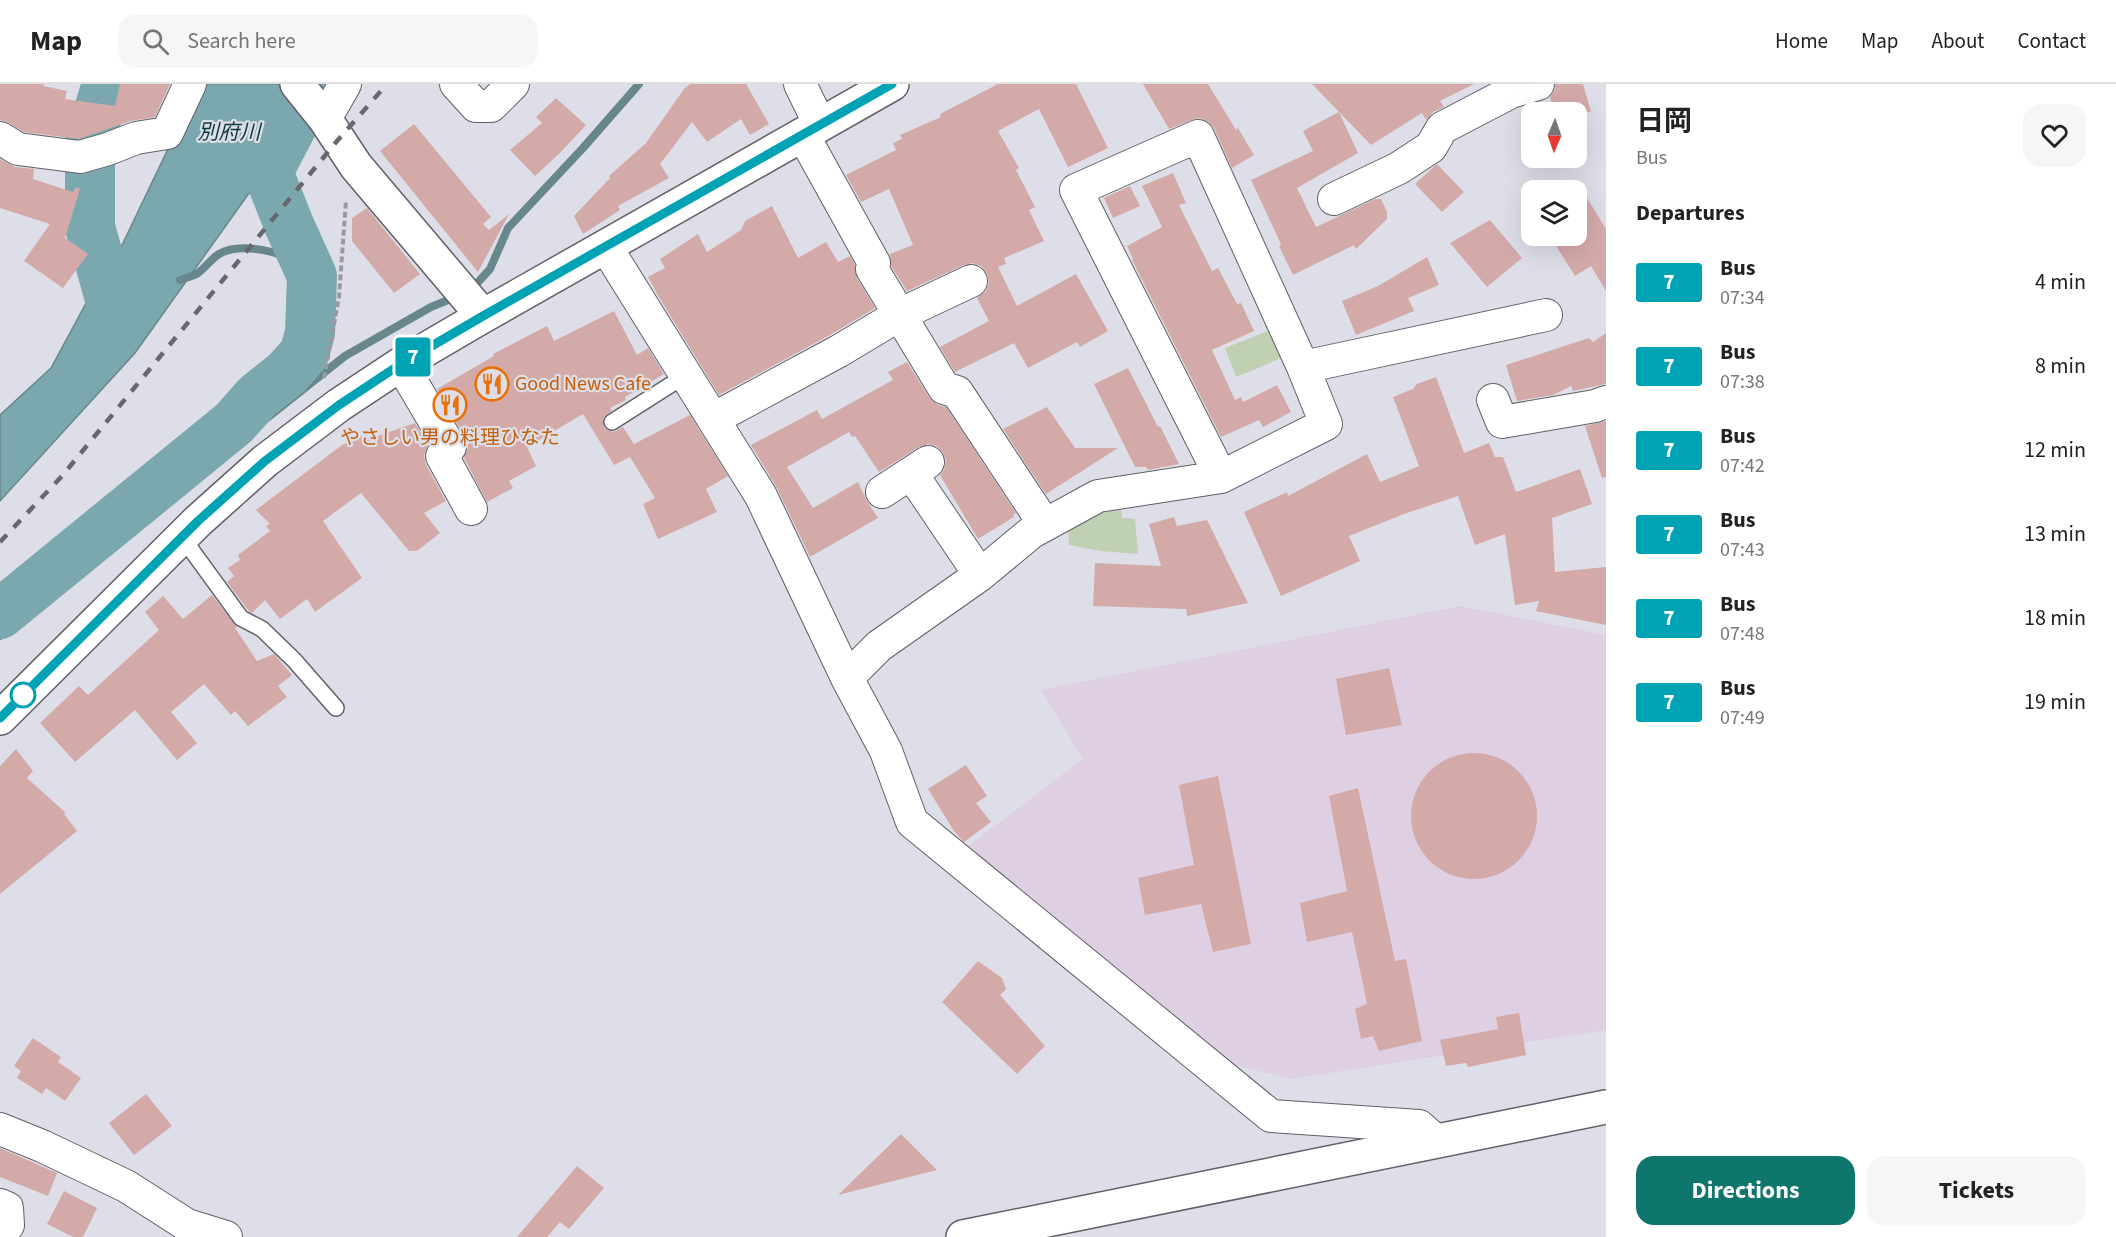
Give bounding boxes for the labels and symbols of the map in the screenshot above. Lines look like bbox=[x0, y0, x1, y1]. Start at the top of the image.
north arrow bbox=[1521, 102, 1587, 168]
water label: 別府川 bbox=[198, 117, 262, 147]
line badge: 7 bbox=[394, 338, 432, 376]
restaurant icon: Good News Cafe bbox=[474, 366, 510, 402]
place label: Good News Cafe bbox=[515, 370, 651, 398]
restaurant icon: やさしい男の料理ひなた bbox=[432, 387, 468, 423]
place label: やさしい男の料理ひなた bbox=[340, 424, 560, 452]
unlabelled marker bbox=[10, 682, 36, 708]

